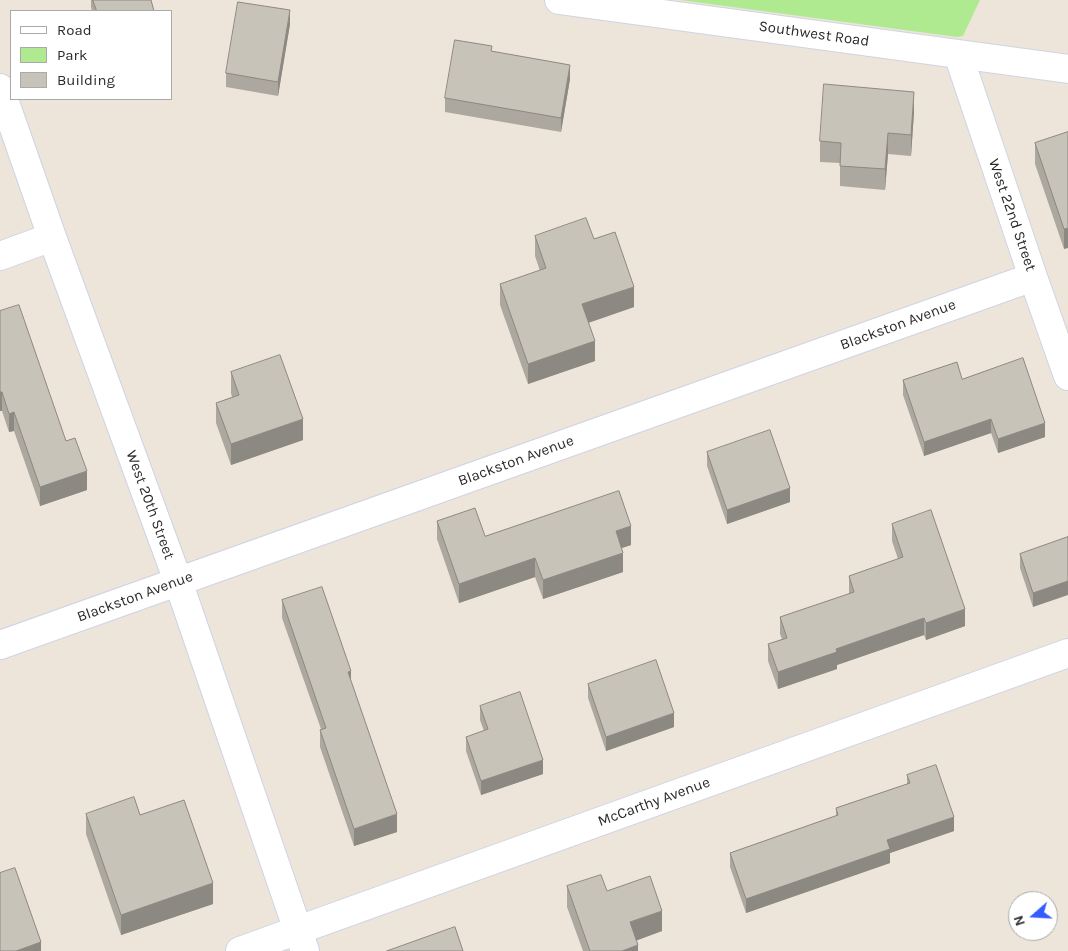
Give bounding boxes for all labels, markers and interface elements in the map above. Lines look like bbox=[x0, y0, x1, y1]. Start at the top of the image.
legend bbox=[10, 10, 172, 100]
street label: Southwest Road bbox=[758, 17, 870, 51]
text: Road bbox=[57, 21, 92, 39]
text: Park bbox=[57, 46, 87, 64]
text: Building bbox=[57, 71, 115, 89]
street label: West 22nd Street bbox=[984, 156, 1040, 274]
street label: Blackston Avenue bbox=[838, 296, 958, 354]
street label: Blackston Avenue bbox=[456, 432, 576, 490]
street label: West 20th Street bbox=[122, 448, 178, 562]
street label: Blackston Avenue bbox=[75, 568, 195, 626]
street label: McCarthy Avenue bbox=[596, 773, 712, 831]
north arrow bbox=[1008, 891, 1058, 941]
text: N bbox=[1010, 913, 1029, 928]

